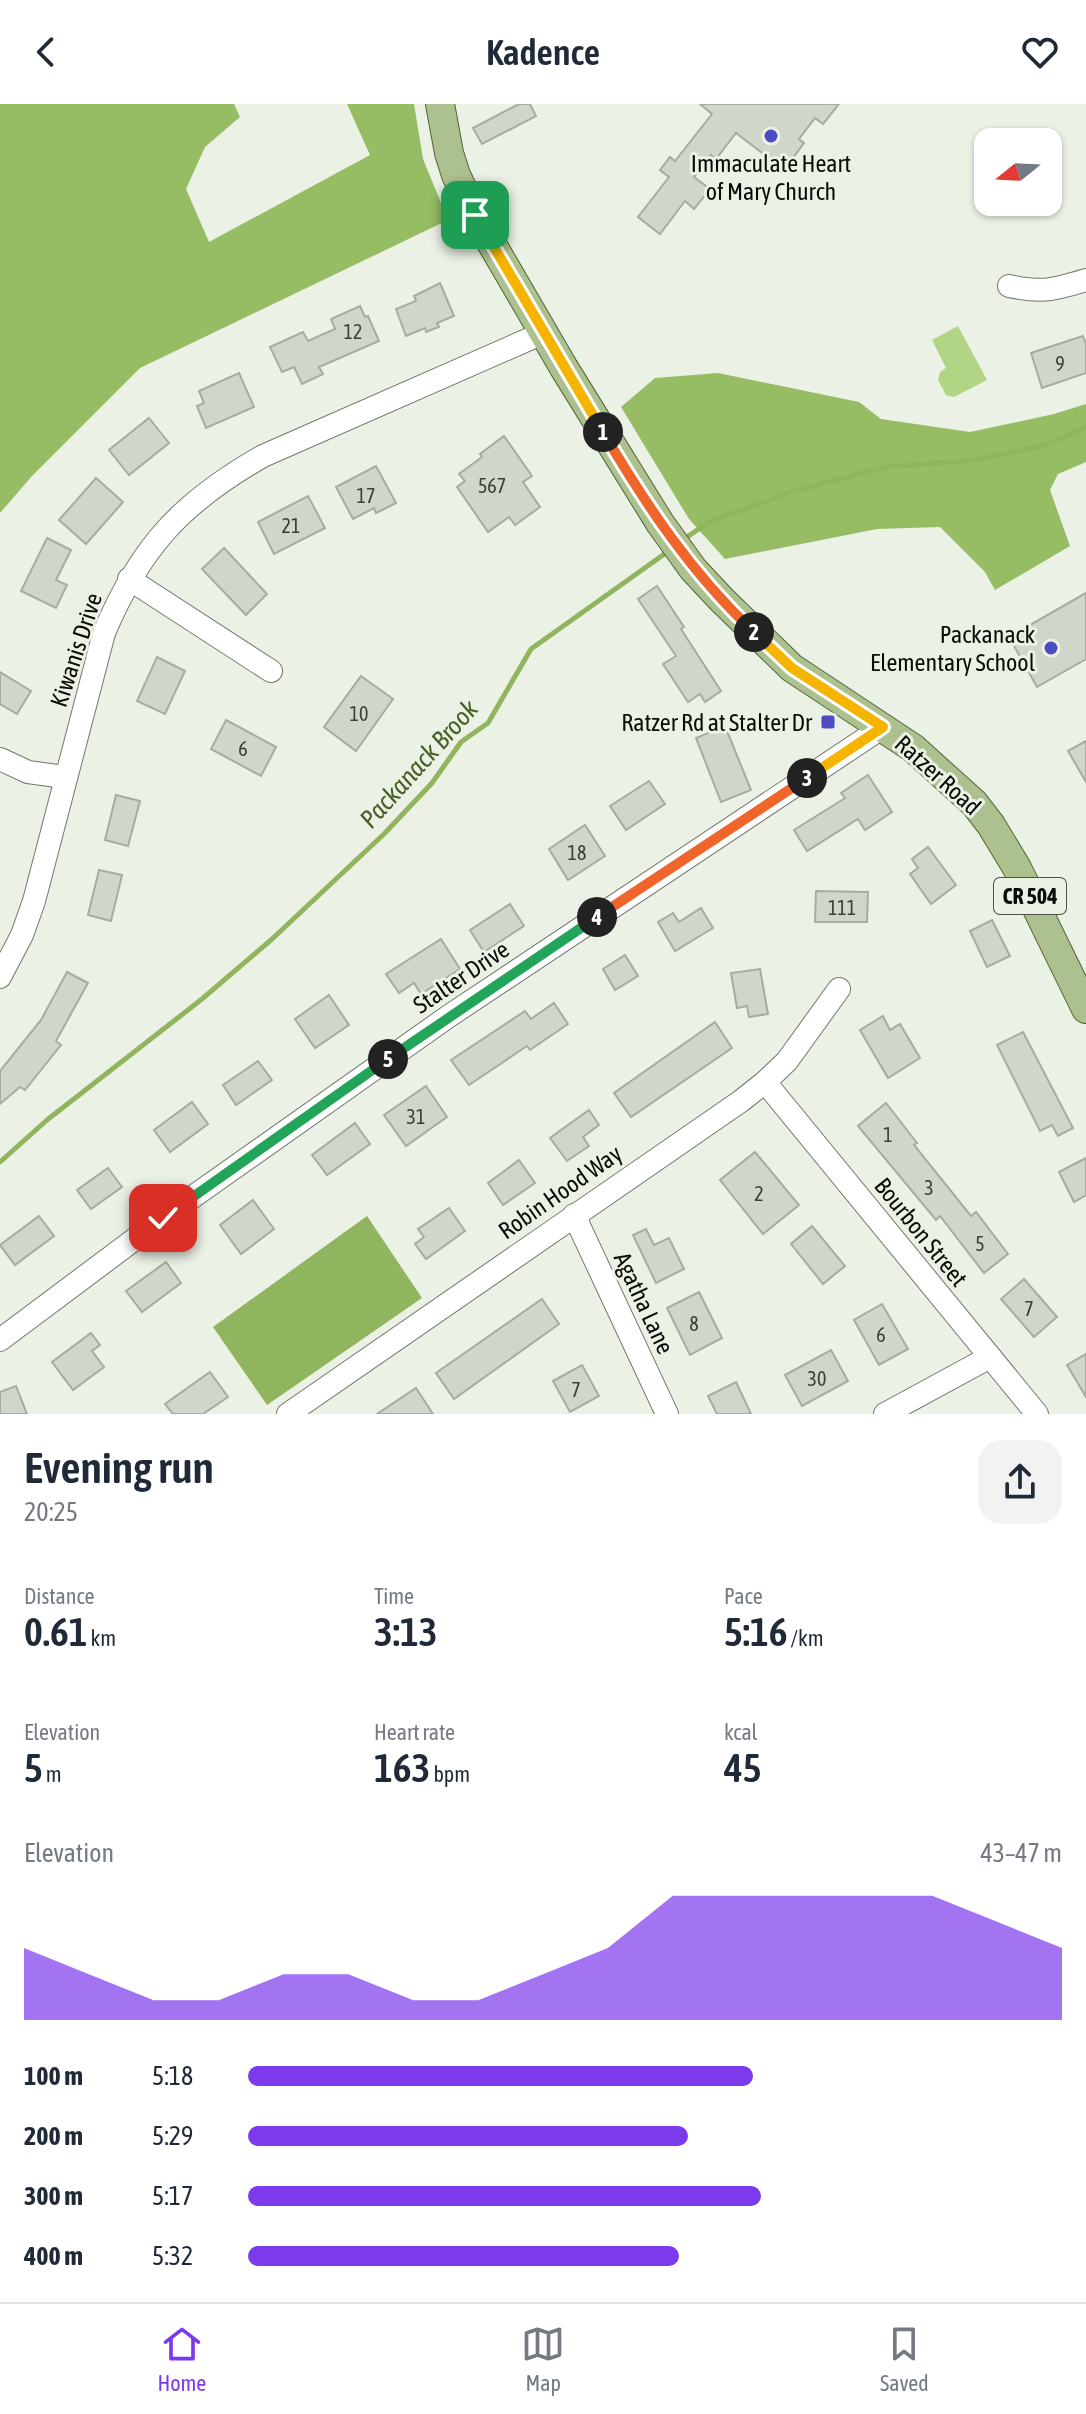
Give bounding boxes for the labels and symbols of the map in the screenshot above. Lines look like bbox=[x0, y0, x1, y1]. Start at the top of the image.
marker: Immaculate Heart of Mary Church bbox=[762, 127, 780, 145]
north arrow bbox=[974, 128, 1062, 216]
place label: Immaculate Heart of Mary Church bbox=[691, 150, 851, 205]
pin bbox=[441, 181, 509, 249]
house number: 12 bbox=[344, 320, 362, 343]
house number: 9 bbox=[1055, 352, 1065, 375]
pin: 1 bbox=[583, 412, 623, 452]
house number: 567 bbox=[478, 474, 506, 497]
house number: 17 bbox=[357, 484, 375, 507]
house number: 21 bbox=[282, 514, 300, 537]
street label: Kiwanis Drive bbox=[45, 590, 107, 710]
pin: 2 bbox=[734, 612, 774, 652]
place label: Packanack Elementary School bbox=[870, 621, 1036, 676]
marker: Packanack Elementary School bbox=[1042, 639, 1060, 657]
water label: Packanack Brook bbox=[354, 693, 485, 834]
house number: 10 bbox=[350, 702, 368, 725]
place label: Ratzer Rd at Stalter Dr bbox=[621, 709, 813, 736]
marker: Ratzer Rd at Stalter Dr bbox=[819, 713, 837, 731]
street label: Ratzer Road bbox=[890, 730, 986, 820]
house number: 6 bbox=[238, 737, 248, 760]
pin: 3 bbox=[787, 758, 827, 798]
house number: 18 bbox=[568, 841, 586, 864]
road number: CR 504 bbox=[994, 878, 1066, 914]
house number: 111 bbox=[828, 896, 856, 919]
pin: 4 bbox=[577, 897, 617, 937]
street label: Stalter Drive bbox=[408, 935, 514, 1019]
pin: 5 bbox=[368, 1039, 408, 1079]
house number: 31 bbox=[407, 1105, 425, 1128]
house number: 1 bbox=[883, 1123, 893, 1146]
street label: Robin Hood Way bbox=[493, 1140, 627, 1244]
street label: Bourbon Street bbox=[869, 1172, 973, 1292]
house number: 3 bbox=[924, 1176, 934, 1199]
house number: 2 bbox=[754, 1182, 764, 1205]
pin bbox=[129, 1184, 197, 1252]
house number: 5 bbox=[975, 1232, 985, 1255]
street label: Agatha Lane bbox=[609, 1248, 679, 1358]
house number: 7 bbox=[1024, 1297, 1034, 1320]
house number: 8 bbox=[689, 1312, 699, 1335]
house number: 6 bbox=[876, 1323, 886, 1346]
house number: 30 bbox=[808, 1367, 826, 1390]
house number: 7 bbox=[571, 1378, 581, 1401]

